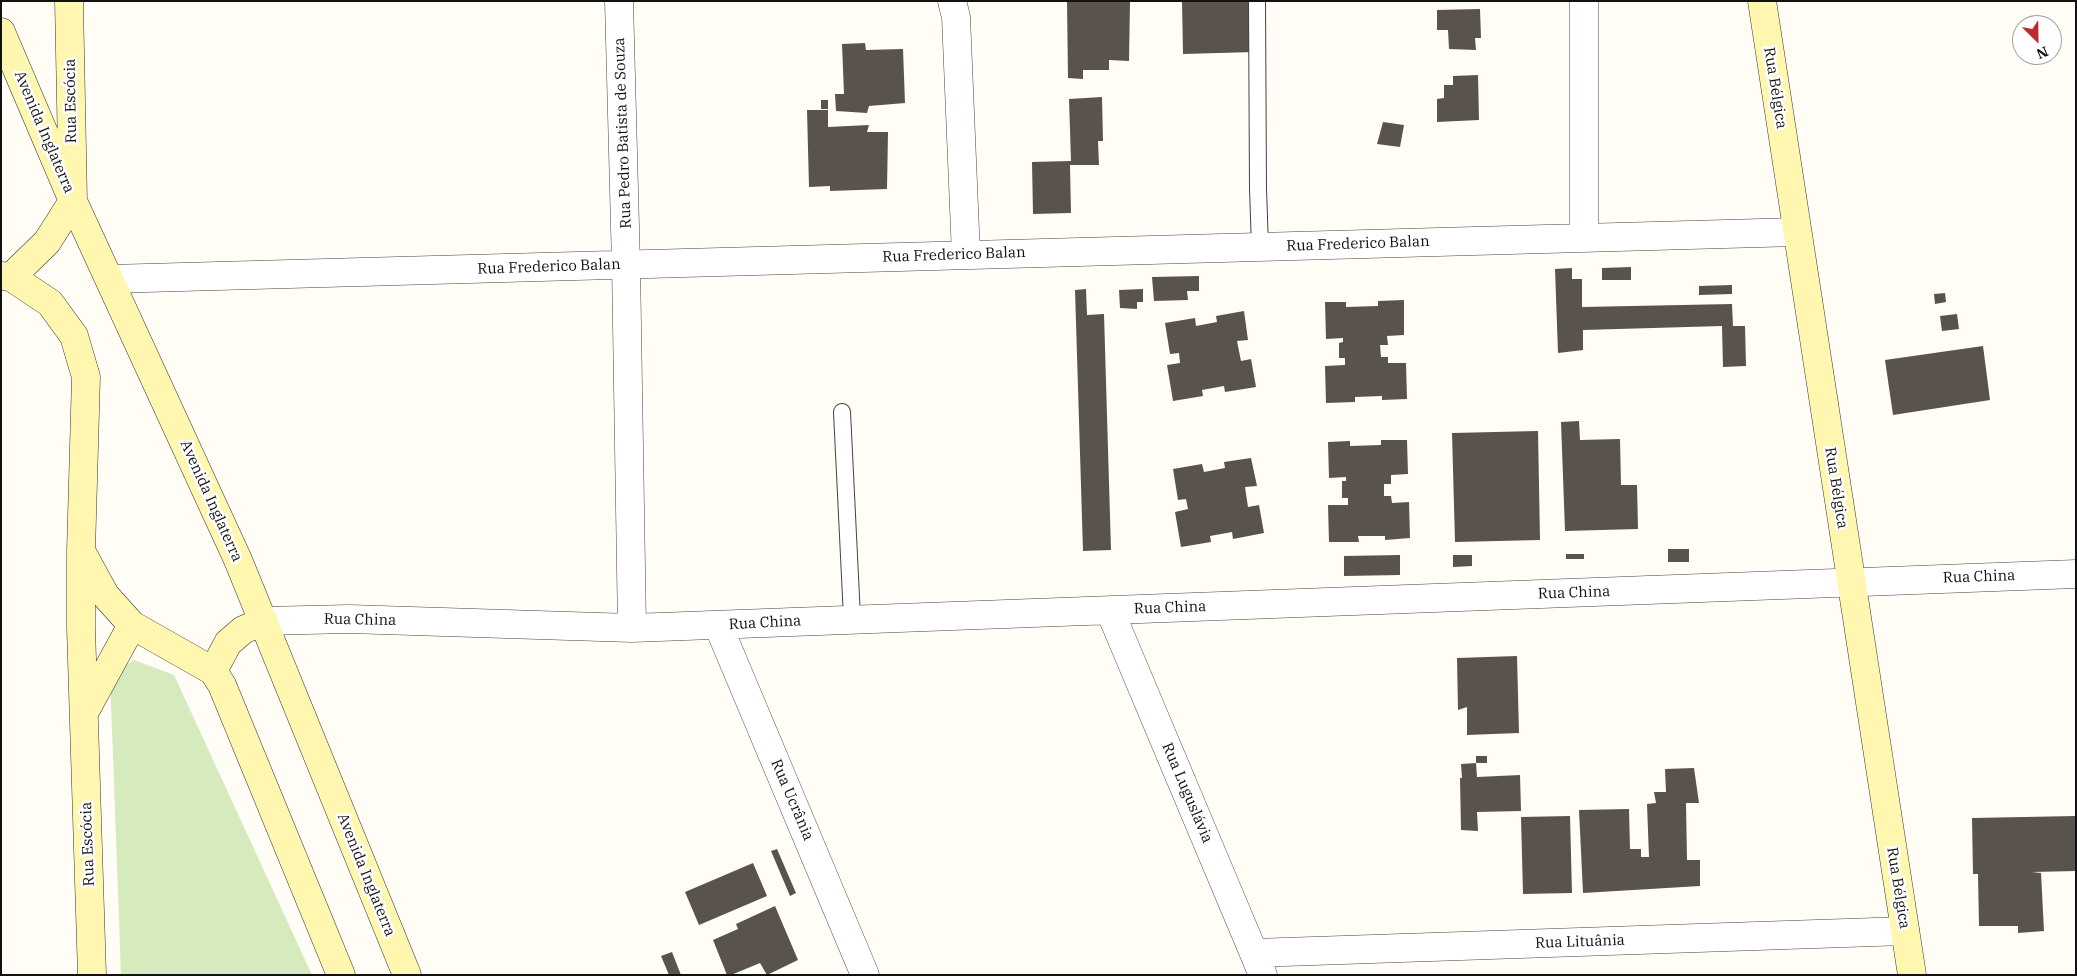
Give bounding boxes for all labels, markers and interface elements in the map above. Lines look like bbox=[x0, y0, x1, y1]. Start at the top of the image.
north arrow bbox=[2012, 15, 2062, 65]
street label: Rua Pedro Batista de Souza bbox=[611, 37, 635, 229]
text: N bbox=[2034, 42, 2051, 63]
street label: Rua Bélgica bbox=[1760, 46, 1790, 130]
street label: Rua Escócia bbox=[61, 58, 81, 144]
street label: Avenida Inglaterra bbox=[10, 68, 78, 196]
street label: Rua Frederico Balan bbox=[1286, 233, 1430, 255]
street label: Rua Frederico Balan bbox=[882, 244, 1026, 266]
street label: Rua Frederico Balan bbox=[477, 256, 621, 278]
street label: Avenida Inglaterra bbox=[176, 437, 246, 565]
street label: Rua Bélgica bbox=[1821, 446, 1851, 530]
street label: Rua China bbox=[1942, 567, 2016, 587]
street label: Rua China bbox=[1537, 583, 1611, 603]
street label: Rua China bbox=[1133, 598, 1207, 618]
street label: Rua China bbox=[324, 610, 396, 630]
street label: Rua China bbox=[728, 612, 802, 634]
street label: Rua Luguslávia bbox=[1158, 740, 1216, 846]
street label: Rua Ucrânia bbox=[767, 757, 817, 843]
street label: Rua Escócia bbox=[78, 801, 98, 887]
street label: Avenida Inglaterra bbox=[333, 811, 399, 939]
street label: Rua Bélgica bbox=[1883, 846, 1913, 930]
street label: Rua Lituânia bbox=[1535, 931, 1625, 953]

